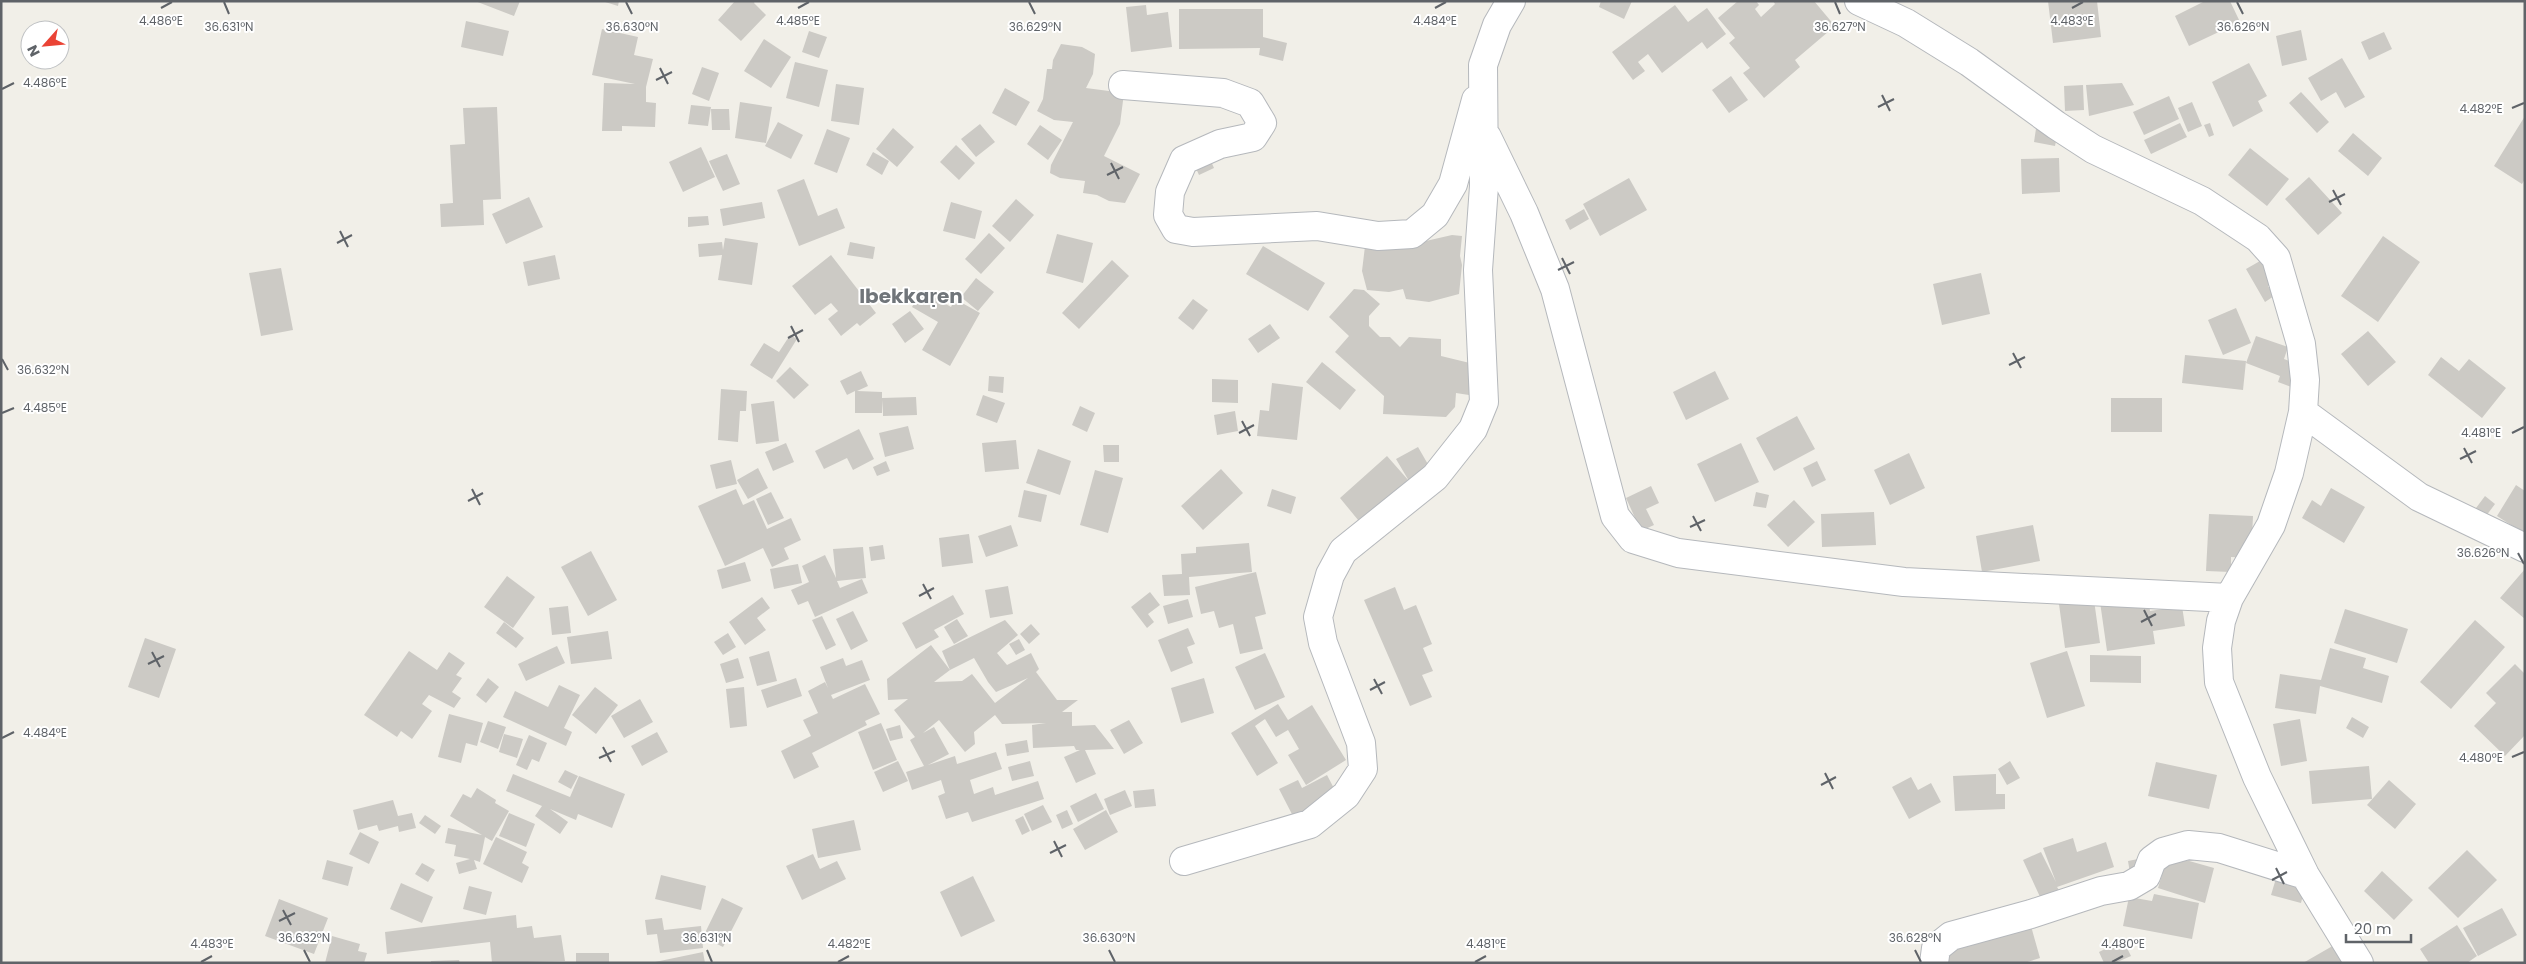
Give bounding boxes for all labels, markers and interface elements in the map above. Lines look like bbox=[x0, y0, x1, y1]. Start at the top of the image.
text: 4.486°E bbox=[139, 12, 183, 29]
text: 4.485°E bbox=[776, 12, 820, 29]
text: 4.484°E bbox=[1413, 12, 1457, 29]
text: 4.483°E bbox=[2050, 12, 2094, 29]
text: 36.631°N bbox=[204, 18, 254, 35]
text: 36.630°N bbox=[606, 18, 658, 35]
text: 36.629°N bbox=[1009, 18, 1061, 35]
text: 36.627°N bbox=[1814, 18, 1866, 35]
text: 36.626°N bbox=[2217, 18, 2269, 35]
north arrow bbox=[20, 20, 70, 70]
text: N bbox=[22, 42, 45, 60]
text: 4.486°E bbox=[23, 74, 67, 91]
text: 4.482°E bbox=[2459, 100, 2503, 117]
district label: Ibekkaṛen bbox=[859, 282, 963, 310]
text: 36.632°N bbox=[17, 361, 69, 378]
text: 4.485°E bbox=[23, 399, 67, 416]
text: 4.481°E bbox=[2461, 424, 2501, 441]
text: 36.626°N bbox=[2457, 544, 2509, 561]
text: 4.484°E bbox=[23, 724, 67, 741]
text: 4.480°E bbox=[2459, 749, 2503, 766]
scale bar bbox=[2346, 912, 2411, 944]
text: 20 m bbox=[2354, 918, 2392, 939]
text: 36.632°N bbox=[278, 929, 330, 946]
text: 36.631°N bbox=[682, 929, 732, 946]
text: 36.630°N bbox=[1083, 929, 1135, 946]
text: 36.628°N bbox=[1889, 929, 1941, 946]
text: 4.483°E bbox=[190, 935, 234, 952]
text: 4.482°E bbox=[827, 935, 871, 952]
text: 4.481°E bbox=[1466, 935, 1506, 952]
text: 4.480°E bbox=[2101, 935, 2145, 952]

